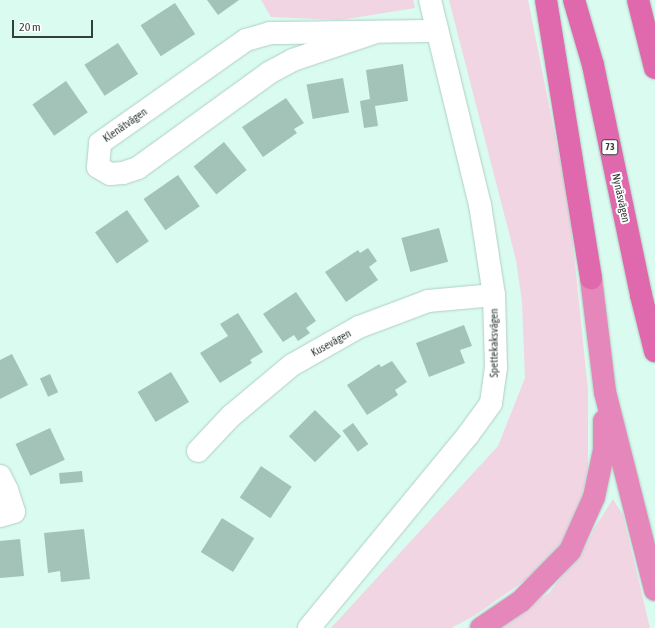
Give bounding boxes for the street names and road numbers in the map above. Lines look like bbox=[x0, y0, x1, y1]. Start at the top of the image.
street label: Klenätvägen bbox=[100, 105, 150, 145]
road number: 73 bbox=[601, 139, 619, 155]
street label: Nynäsvägen bbox=[609, 172, 633, 224]
street label: Spettekaksvägen bbox=[487, 308, 501, 378]
street label: Kusevägen bbox=[309, 327, 353, 359]

